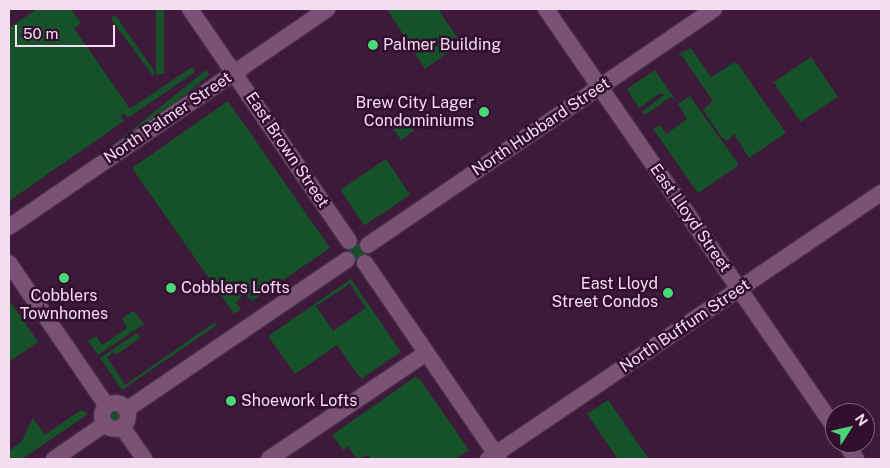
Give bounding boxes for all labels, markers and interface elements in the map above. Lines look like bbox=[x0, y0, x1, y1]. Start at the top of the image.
scale bar bbox=[18, 15, 118, 47]
text: 50 m bbox=[23, 25, 58, 42]
place label: Palmer Building bbox=[383, 35, 501, 55]
marker: Palmer Building bbox=[367, 39, 379, 51]
street label: North Palmer Street bbox=[101, 68, 235, 168]
street label: North Hubbard Street bbox=[468, 74, 614, 180]
street label: East Brown Street bbox=[241, 89, 333, 211]
place label: Brew City Lager Condominiums bbox=[355, 93, 474, 131]
marker: Brew City Lager Condominiums bbox=[478, 106, 490, 118]
street label: East Lloyd Street bbox=[645, 160, 735, 276]
marker: Cobblers Townhomes bbox=[58, 272, 70, 284]
place label: East Lloyd Street Condos bbox=[551, 274, 658, 312]
street label: North Buffum Street bbox=[616, 275, 754, 377]
place label: Cobblers Lofts bbox=[181, 278, 290, 298]
marker: Cobblers Lofts bbox=[165, 282, 177, 294]
place label: Cobblers Townhomes bbox=[20, 286, 108, 324]
marker: East Lloyd Street Condos bbox=[662, 287, 674, 299]
place label: Shoework Lofts bbox=[241, 391, 357, 411]
marker: Shoework Lofts bbox=[225, 395, 237, 407]
north arrow bbox=[825, 403, 875, 453]
text: N bbox=[852, 411, 871, 429]

